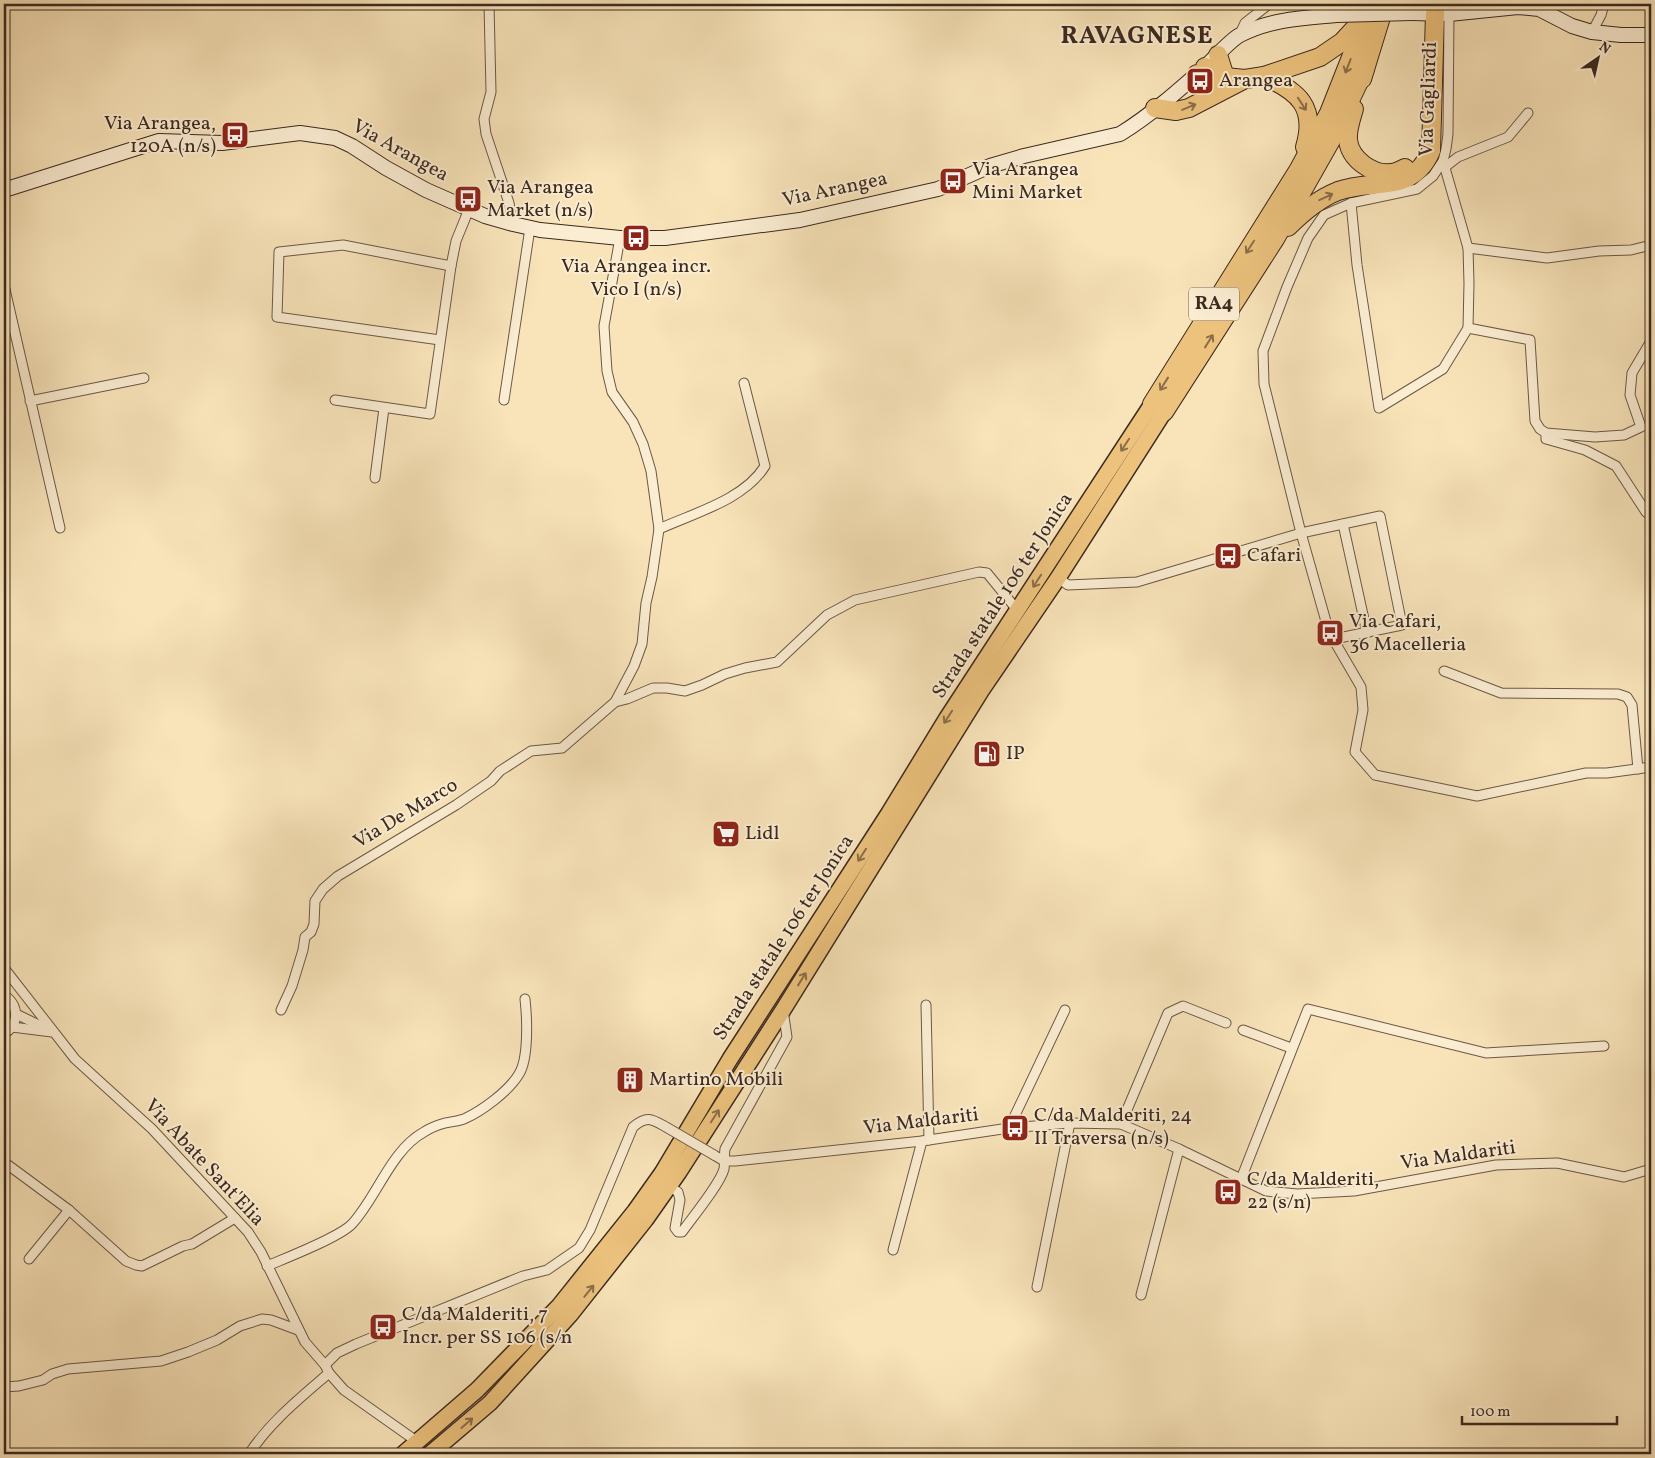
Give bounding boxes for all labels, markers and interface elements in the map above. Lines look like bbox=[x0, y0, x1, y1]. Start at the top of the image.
district label: RAVAGNESE bbox=[1060, 19, 1214, 54]
north arrow bbox=[1572, 32, 1622, 82]
text: N bbox=[1595, 38, 1614, 59]
street label: Via Gagliardi bbox=[1413, 41, 1445, 157]
one-way arrow bbox=[1343, 58, 1352, 73]
bus stop icon: Arangea bbox=[1185, 66, 1215, 96]
place label: Arangea bbox=[1219, 67, 1293, 95]
one-way arrow bbox=[1297, 96, 1307, 110]
one-way arrow bbox=[1181, 101, 1196, 111]
place label: Via Arangea, 120A (n/s) bbox=[104, 110, 216, 161]
street label: Via Arangea bbox=[347, 113, 453, 189]
bus stop icon: Via Arangea, 120A (n/s) bbox=[220, 120, 250, 150]
place label: Via Arangea Mini Market bbox=[972, 156, 1083, 207]
street label: Via Arangea bbox=[780, 165, 890, 215]
bus stop icon: Via Arangea Mini Market bbox=[938, 166, 968, 196]
place label: Via Arangea Market (n/s) bbox=[487, 174, 594, 225]
bus stop icon: Via Arangea Market (n/s) bbox=[453, 184, 483, 214]
one-way arrow bbox=[1318, 192, 1333, 201]
bus stop icon: Via Arangea incr. Vico I (n/s) bbox=[621, 223, 651, 253]
one-way arrow bbox=[1245, 239, 1255, 253]
place label: Via Arangea incr. Vico I (n/s) bbox=[561, 253, 711, 304]
road number: RA4 bbox=[1189, 288, 1239, 320]
one-way arrow bbox=[1204, 334, 1214, 348]
one-way arrow bbox=[1159, 377, 1169, 391]
one-way arrow bbox=[1120, 438, 1130, 452]
street label: Strada statale 106 ter Jonica bbox=[926, 488, 1080, 704]
bus stop icon: Cafari bbox=[1213, 541, 1243, 571]
place label: Cafari bbox=[1247, 542, 1301, 570]
one-way arrow bbox=[1032, 574, 1042, 588]
place label: Via Cafari, 36 Macelleria bbox=[1349, 608, 1466, 659]
bus stop icon: Via Cafari, 36 Macelleria bbox=[1315, 618, 1345, 648]
one-way arrow bbox=[942, 710, 953, 724]
fuel station icon: IP bbox=[972, 739, 1002, 769]
place label: IP bbox=[1006, 740, 1025, 768]
street label: Via De Marco bbox=[349, 772, 463, 856]
supermarket icon: Lidl bbox=[711, 819, 741, 849]
place label: Lidl bbox=[745, 820, 780, 848]
street label: Strada statale 106 ter Jonica bbox=[707, 830, 861, 1046]
one-way arrow bbox=[857, 848, 867, 862]
one-way arrow bbox=[797, 973, 807, 987]
building icon: Martino Mobili bbox=[615, 1065, 645, 1095]
place label: Martino Mobili bbox=[649, 1066, 783, 1094]
street label: Via Abate Sant'Elia bbox=[137, 1093, 271, 1233]
street label: Via Maldariti bbox=[862, 1101, 980, 1143]
place label: C/da Malderiti, 24 II Traversa (n/s) bbox=[1034, 1102, 1192, 1153]
one-way arrow bbox=[710, 1110, 720, 1124]
bus stop icon: C/da Malderiti, 24 II Traversa (n/s) bbox=[1000, 1113, 1030, 1143]
street label: Via Maldariti bbox=[1399, 1134, 1517, 1178]
place label: C/da Malderiti, 22 (s/n) bbox=[1247, 1166, 1379, 1217]
bus stop icon: C/da Malderiti, 22 (s/n) bbox=[1213, 1177, 1243, 1207]
one-way arrow bbox=[584, 1284, 595, 1297]
place label: C/da Malderiti, 7 Incr. per SS 106 (s/n bbox=[402, 1301, 572, 1352]
bus stop icon: C/da Malderiti, 7 Incr. per SS 106 (s/n bbox=[368, 1312, 398, 1342]
scale bar bbox=[1462, 1393, 1618, 1425]
text: 100 m bbox=[1470, 1402, 1510, 1423]
one-way arrow bbox=[461, 1417, 474, 1429]

